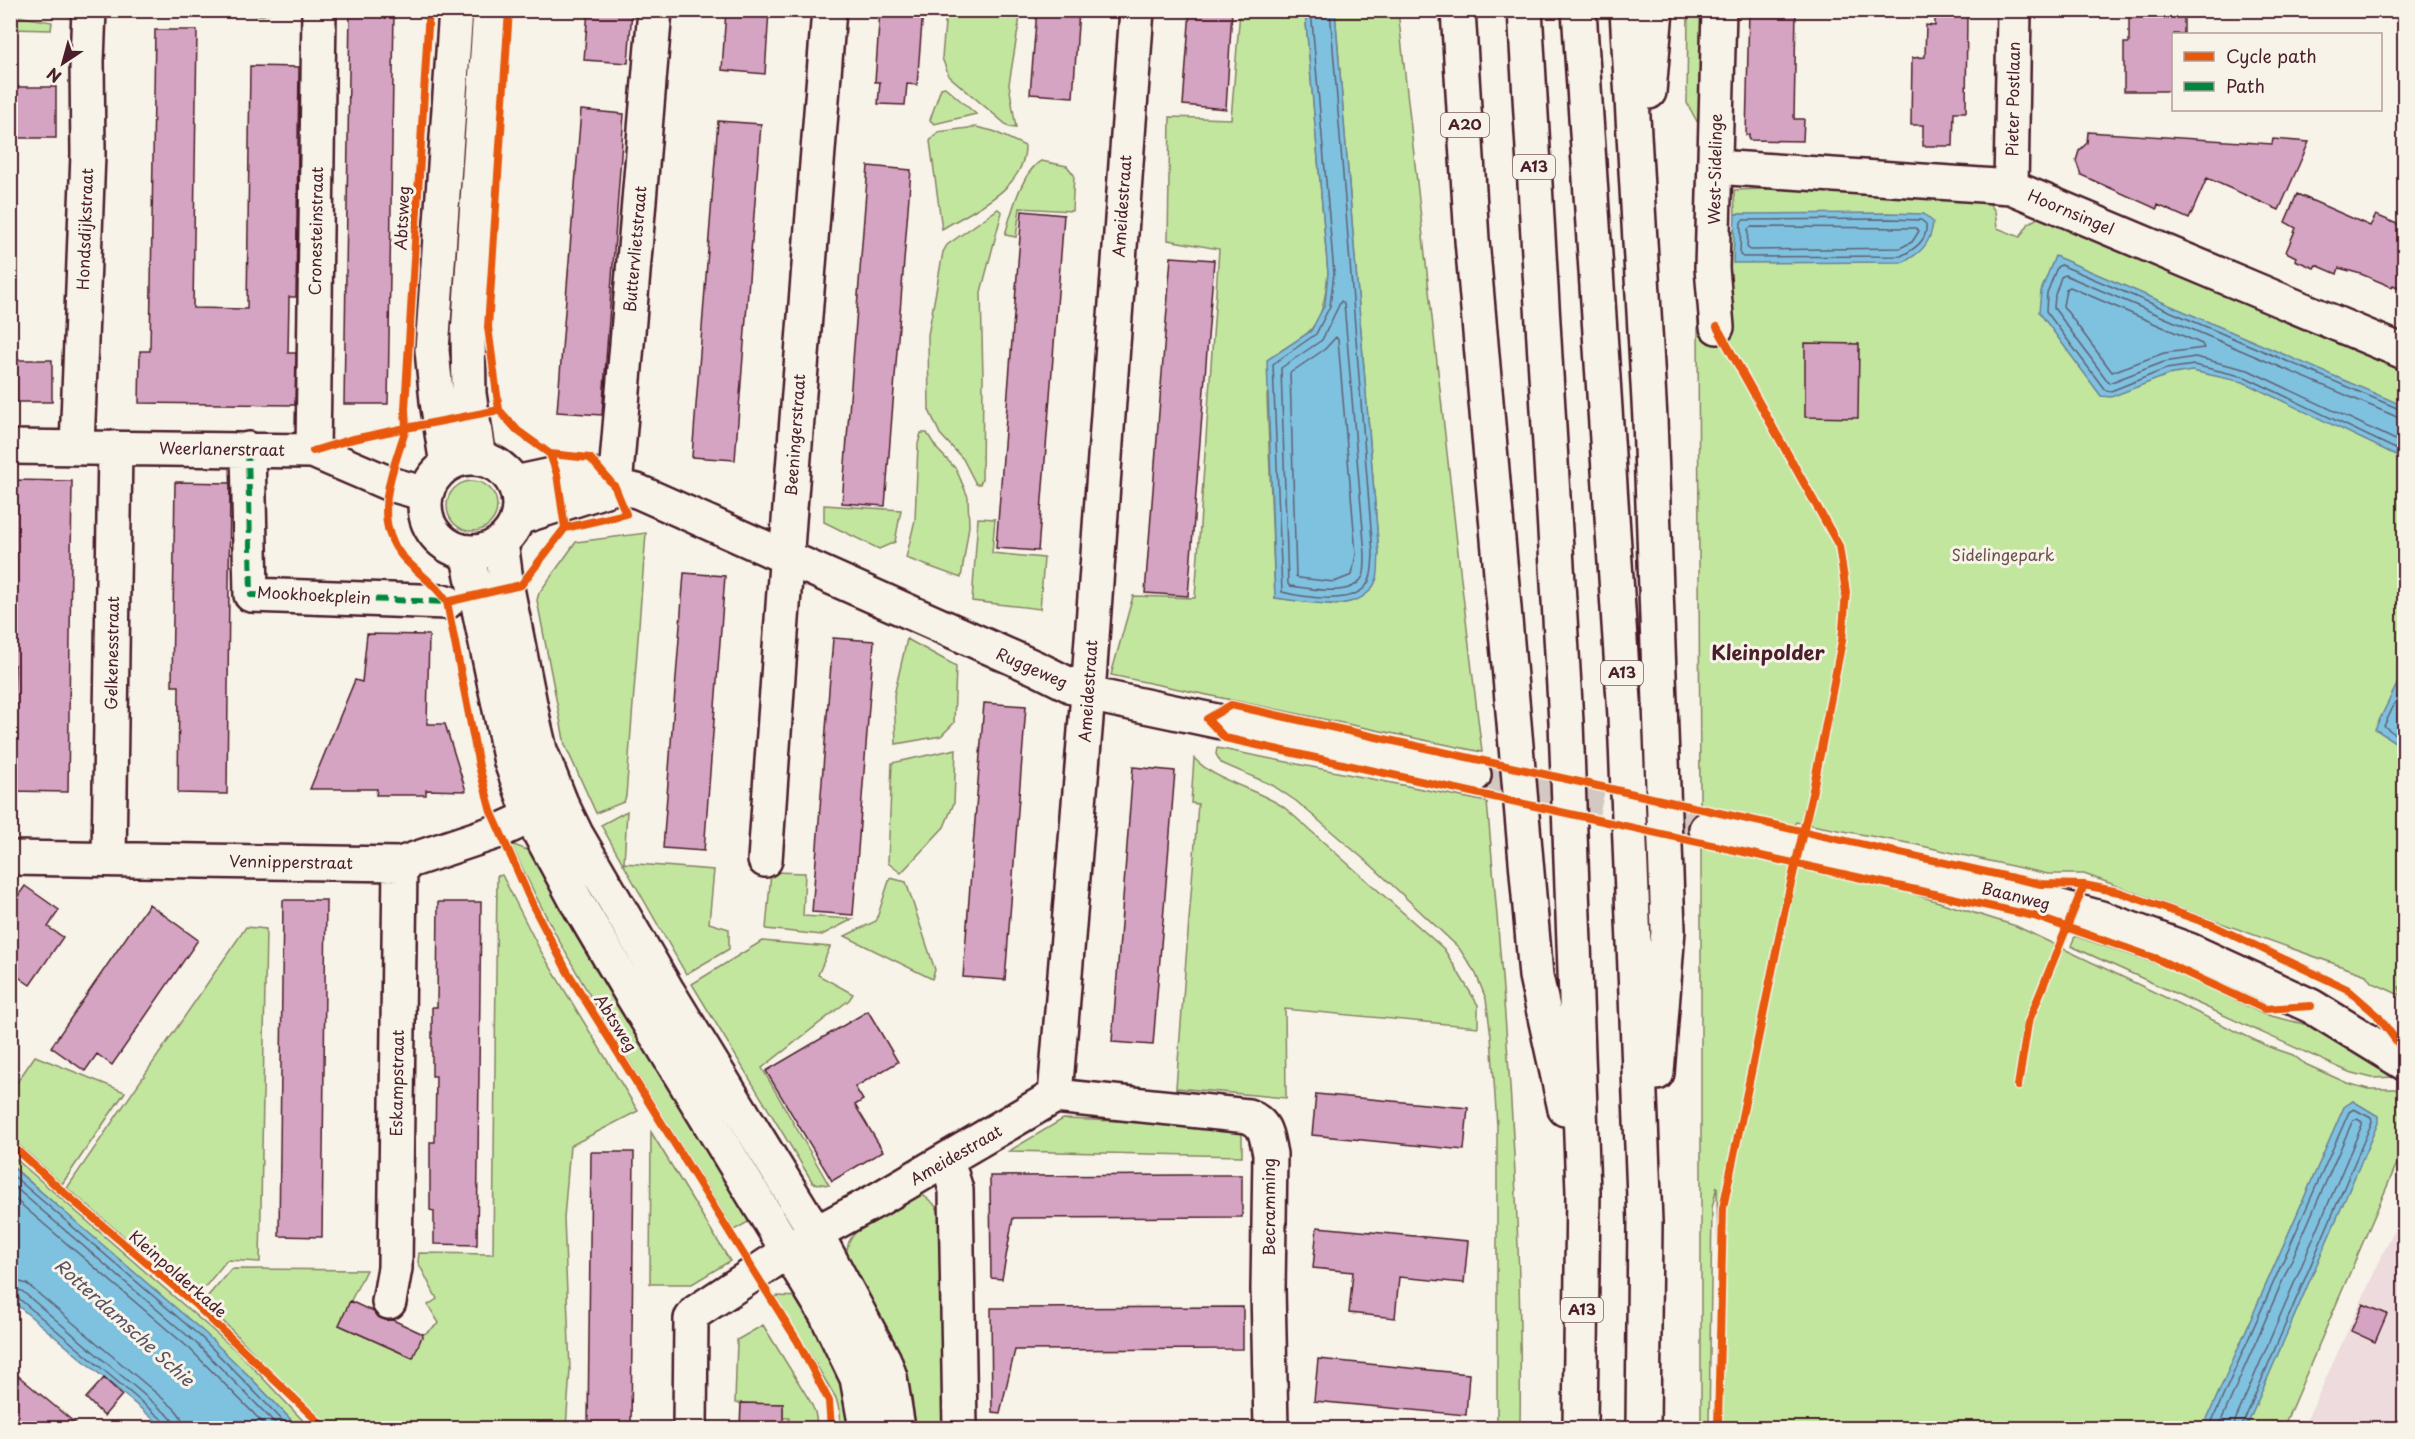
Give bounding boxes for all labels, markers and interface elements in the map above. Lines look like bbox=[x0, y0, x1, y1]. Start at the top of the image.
north arrow bbox=[33, 33, 93, 93]
legend bbox=[2172, 33, 2382, 111]
street label: Pieter Postlaan bbox=[1999, 41, 2025, 157]
text: Cycle path bbox=[2226, 42, 2317, 69]
text: N bbox=[41, 63, 66, 89]
text: Path bbox=[2226, 72, 2265, 99]
road number: A20 bbox=[1441, 113, 1489, 137]
street label: West-Sidelinge bbox=[1701, 113, 1727, 225]
street label: Ameidestraat bbox=[1105, 153, 1137, 258]
road number: A13 bbox=[1513, 155, 1555, 179]
street label: Cronesteinstraat bbox=[302, 166, 328, 296]
street label: Hondsdijkstraat bbox=[70, 167, 98, 290]
street label: Hoornsingel bbox=[2025, 182, 2118, 240]
street label: Buttervlietstraat bbox=[617, 184, 652, 313]
street label: Abtsweg bbox=[387, 185, 415, 251]
street label: Beeningerstraat bbox=[778, 372, 810, 497]
street label: Weerlanerstraat bbox=[159, 435, 286, 461]
park label: Sidelingepark bbox=[1952, 542, 2055, 566]
street label: Mookhoekplein bbox=[257, 579, 372, 609]
street label: Gelkenesstraat bbox=[98, 595, 124, 710]
district label: Kleinpolder bbox=[1711, 637, 1825, 667]
street label: Ameidestraat bbox=[1071, 638, 1103, 743]
street label: Ruggeweg bbox=[993, 641, 1072, 694]
road number: A13 bbox=[1601, 661, 1643, 685]
street label: Vennipperstraat bbox=[229, 848, 354, 874]
street label: Baanweg bbox=[1979, 875, 2053, 915]
street label: Abtsweg bbox=[590, 989, 644, 1056]
street label: Eskampstraat bbox=[383, 1029, 409, 1136]
street label: Ameidestraat bbox=[905, 1118, 1006, 1190]
street label: Becramming bbox=[1256, 1158, 1280, 1256]
street label: Kleinpolderkade bbox=[124, 1224, 233, 1323]
water label: Rotterdamsche Schie bbox=[49, 1252, 202, 1393]
road number: A13 bbox=[1561, 1298, 1603, 1322]

